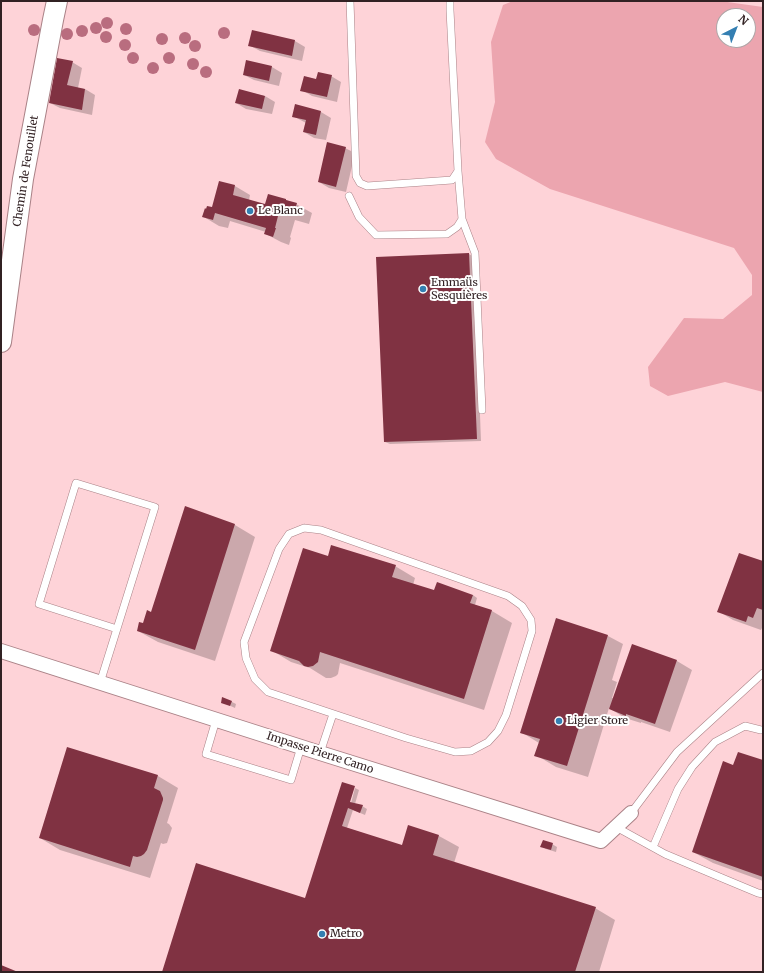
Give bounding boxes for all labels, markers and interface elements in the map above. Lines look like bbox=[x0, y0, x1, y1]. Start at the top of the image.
north arrow bbox=[716, 8, 756, 48]
text: N bbox=[735, 12, 751, 28]
street label: Chemin de Fenouillet bbox=[11, 114, 41, 228]
place label: Le Blanc bbox=[258, 204, 303, 218]
marker: Le Blanc bbox=[245, 206, 255, 216]
place label: Emmaüs Sesquières bbox=[431, 276, 487, 302]
marker: Emmaüs Sesquières bbox=[418, 284, 428, 294]
place label: Ligier Store bbox=[567, 714, 628, 728]
marker: Ligier Store bbox=[554, 716, 564, 726]
street label: Impasse Pierre Camo bbox=[265, 730, 375, 776]
place label: Metro bbox=[330, 927, 362, 941]
marker: Metro bbox=[317, 929, 327, 939]

